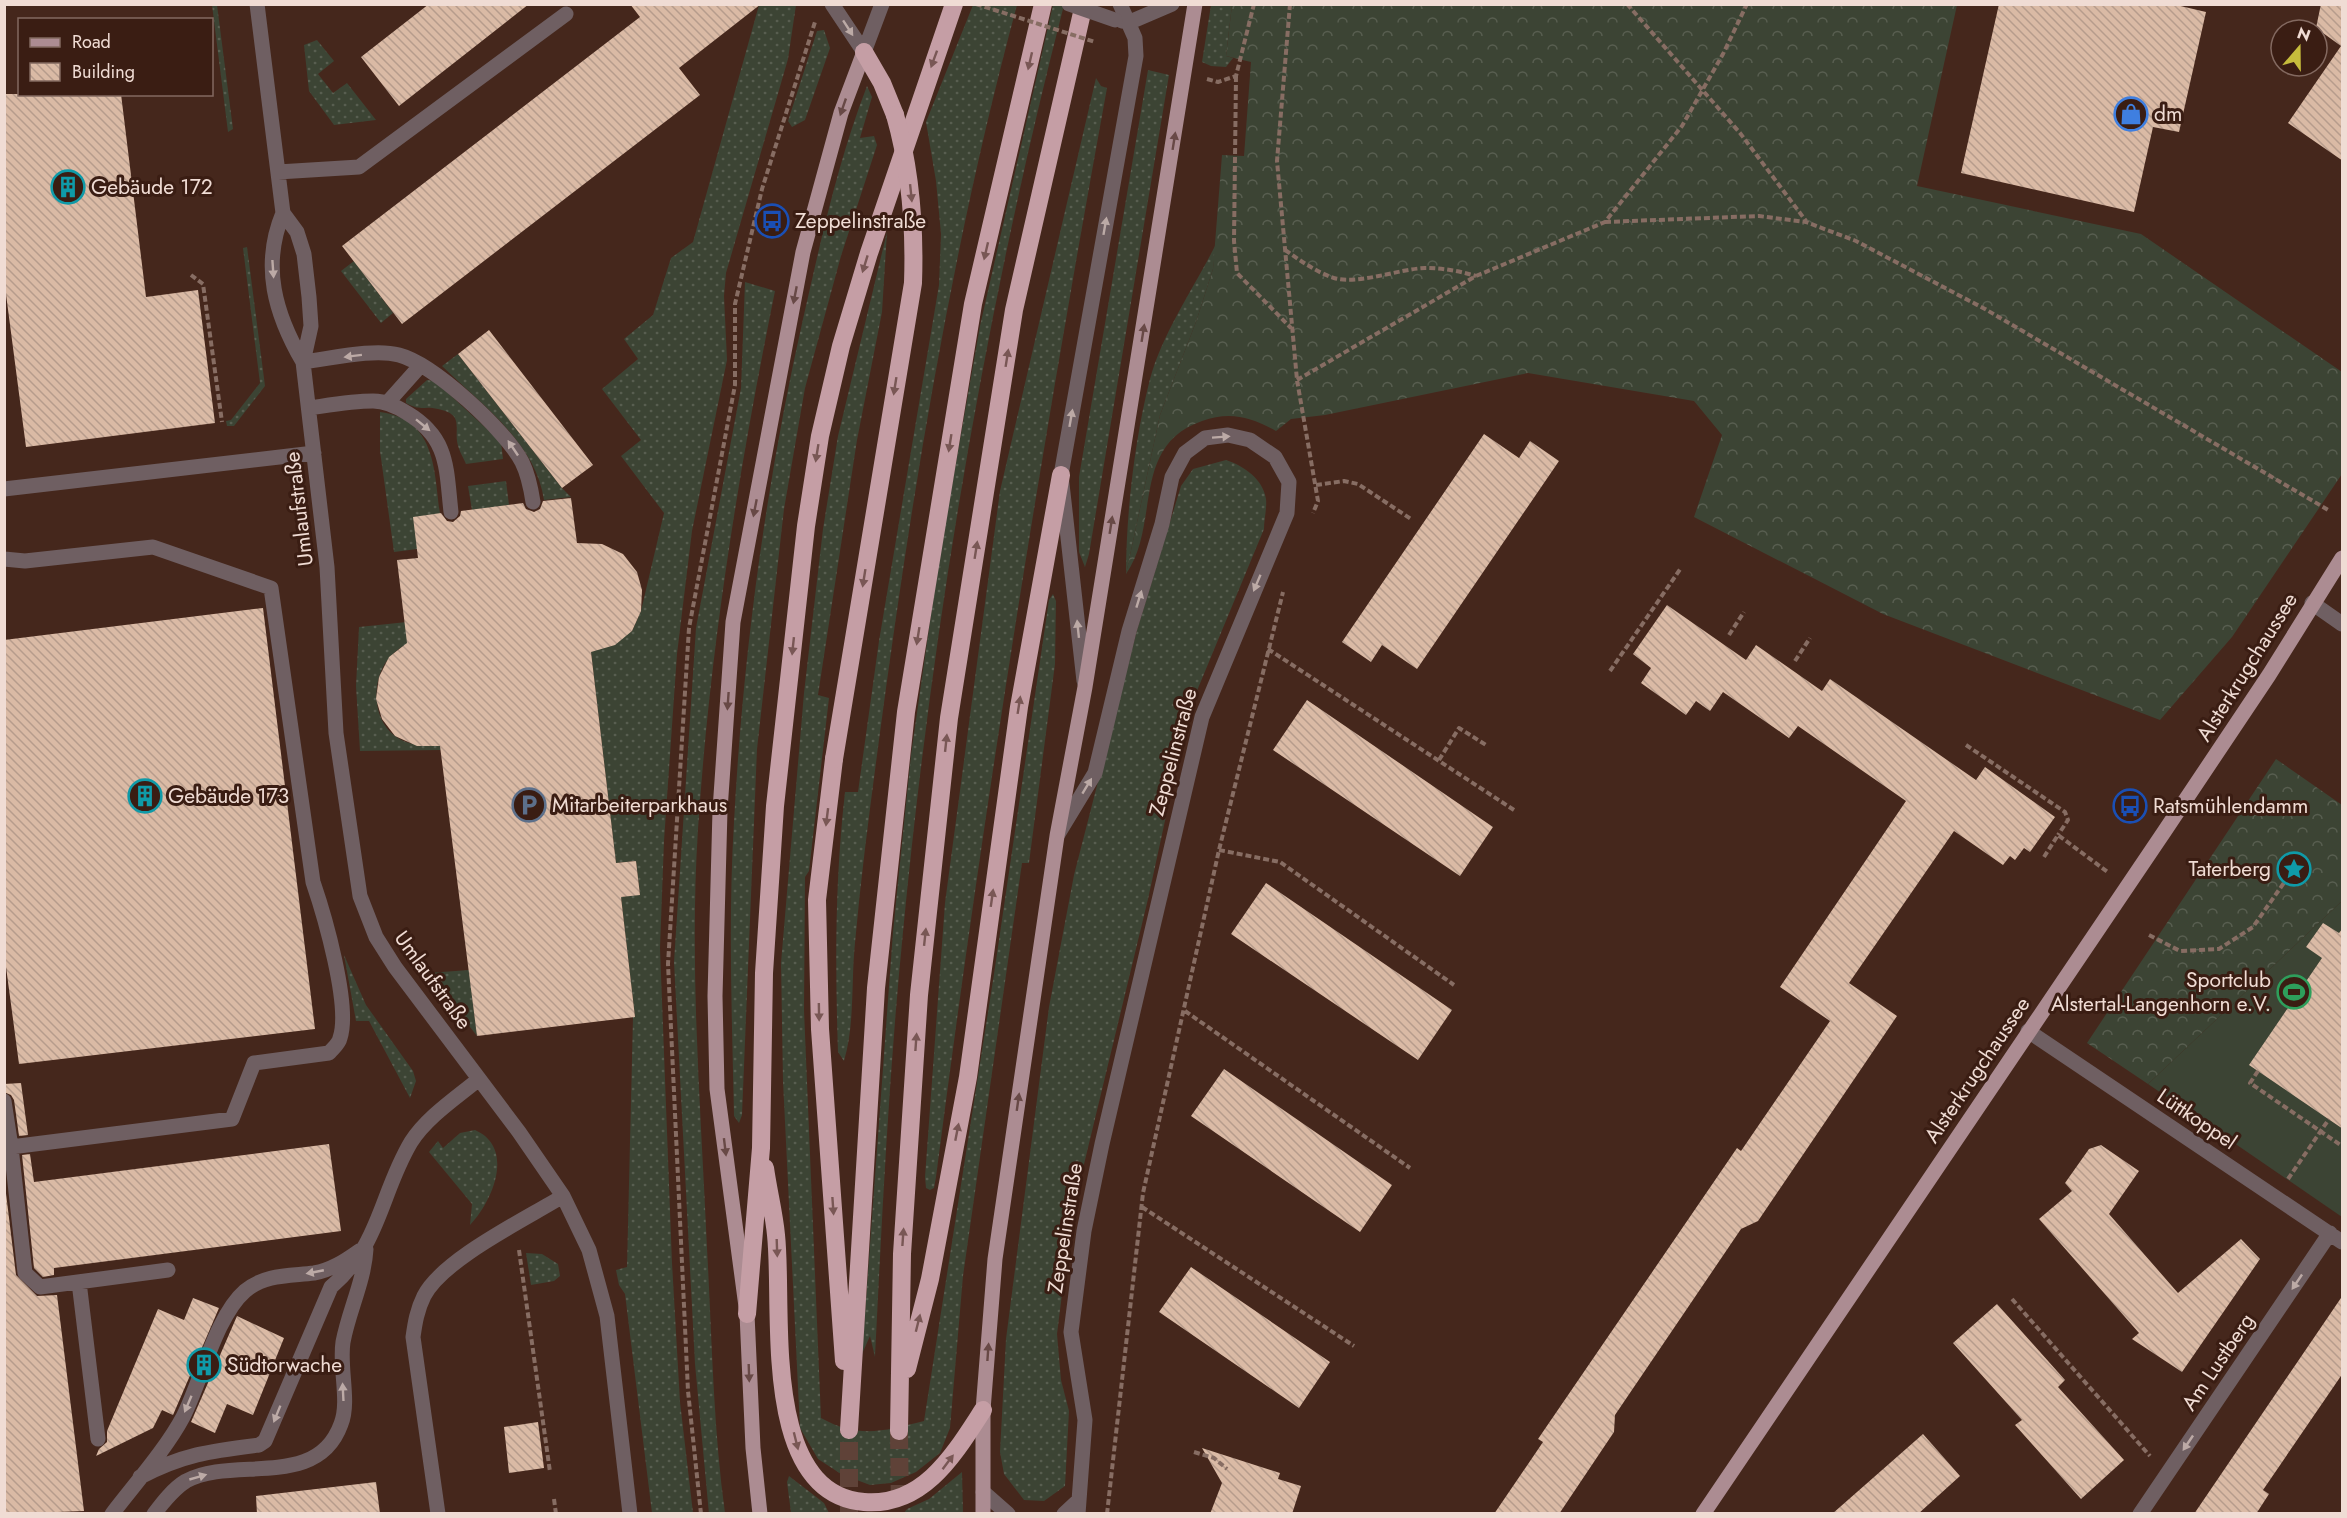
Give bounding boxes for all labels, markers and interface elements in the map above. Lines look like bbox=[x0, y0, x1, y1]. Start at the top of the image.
legend bbox=[18, 18, 213, 96]
north arrow bbox=[2269, 18, 2329, 78]
one-way arrow bbox=[842, 20, 853, 36]
text: N bbox=[2294, 21, 2314, 47]
text: Road bbox=[72, 29, 111, 55]
one-way arrow bbox=[928, 50, 938, 68]
one-way arrow bbox=[1024, 52, 1034, 71]
text: Building bbox=[72, 59, 135, 85]
shop icon: dm bbox=[2113, 96, 2149, 132]
one-way arrow bbox=[838, 98, 848, 116]
place label: dm bbox=[2154, 99, 2182, 129]
one-way arrow bbox=[1170, 131, 1179, 150]
building icon: Gebäude 172 bbox=[50, 169, 86, 205]
place label: Gebäude 172 bbox=[91, 172, 213, 202]
one-way arrow bbox=[906, 183, 916, 202]
bus stop icon: Zeppelinstraße bbox=[754, 203, 790, 239]
place label: Zeppelinstraße bbox=[795, 206, 926, 236]
one-way arrow bbox=[1101, 216, 1110, 235]
one-way arrow bbox=[980, 242, 990, 261]
one-way arrow bbox=[860, 255, 869, 273]
one-way arrow bbox=[268, 260, 278, 279]
one-way arrow bbox=[790, 286, 799, 305]
one-way arrow bbox=[1138, 323, 1147, 342]
one-way arrow bbox=[1002, 348, 1011, 367]
one-way arrow bbox=[344, 351, 363, 361]
one-way arrow bbox=[891, 377, 900, 396]
one-way arrow bbox=[1067, 408, 1076, 427]
one-way arrow bbox=[415, 418, 431, 431]
one-way arrow bbox=[1212, 432, 1231, 442]
one-way arrow bbox=[946, 434, 955, 453]
one-way arrow bbox=[507, 440, 518, 456]
one-way arrow bbox=[813, 444, 822, 463]
street label: Umlaufstraße bbox=[277, 450, 321, 568]
one-way arrow bbox=[750, 498, 759, 517]
one-way arrow bbox=[1107, 516, 1116, 535]
one-way arrow bbox=[971, 541, 980, 560]
one-way arrow bbox=[859, 569, 868, 588]
one-way arrow bbox=[1252, 575, 1262, 593]
street label: Alsterkrugchaussee bbox=[2189, 587, 2305, 747]
one-way arrow bbox=[1135, 590, 1144, 608]
one-way arrow bbox=[1073, 619, 1083, 638]
one-way arrow bbox=[914, 626, 923, 645]
one-way arrow bbox=[788, 637, 797, 656]
street label: Zeppelinstraße bbox=[1142, 685, 1205, 819]
one-way arrow bbox=[723, 691, 733, 710]
one-way arrow bbox=[1015, 695, 1024, 714]
one-way arrow bbox=[941, 733, 951, 752]
one-way arrow bbox=[1082, 777, 1092, 794]
building icon: Gebäude 173 bbox=[127, 778, 163, 814]
place label: Gebäude 173 bbox=[168, 781, 289, 811]
parking icon: Mitarbeiterparkhaus bbox=[511, 787, 547, 823]
bus stop icon: Ratsmühlendamm bbox=[2112, 788, 2148, 824]
place label: Mitarbeiterparkhaus bbox=[552, 790, 727, 820]
place label: Ratsmühlendamm bbox=[2153, 791, 2308, 821]
one-way arrow bbox=[822, 808, 832, 827]
place icon: Taterberg bbox=[2276, 851, 2312, 887]
place label: Taterberg bbox=[2189, 854, 2271, 884]
one-way arrow bbox=[988, 888, 997, 907]
street label: Umlaufstraße bbox=[387, 925, 479, 1035]
one-way arrow bbox=[920, 927, 930, 946]
place label: Sportclub Alstertal-Langenhorn e.V. bbox=[2051, 965, 2271, 1019]
sports icon: Sportclub Alstertal-Langenhorn e.V. bbox=[2276, 974, 2312, 1010]
street label: Alsterkrugchaussee bbox=[1917, 991, 2037, 1149]
one-way arrow bbox=[815, 1002, 824, 1021]
one-way arrow bbox=[911, 1033, 921, 1052]
street label: Lüttkoppel bbox=[2151, 1081, 2243, 1157]
one-way arrow bbox=[1013, 1093, 1022, 1112]
one-way arrow bbox=[953, 1122, 962, 1141]
one-way arrow bbox=[720, 1137, 730, 1156]
street label: Zeppelinstraße bbox=[1040, 1161, 1090, 1295]
one-way arrow bbox=[828, 1197, 837, 1216]
one-way arrow bbox=[899, 1227, 908, 1246]
one-way arrow bbox=[772, 1238, 782, 1257]
one-way arrow bbox=[305, 1267, 324, 1276]
one-way arrow bbox=[2291, 1273, 2303, 1289]
street label: Am Lustberg bbox=[2174, 1307, 2262, 1417]
one-way arrow bbox=[914, 1314, 924, 1332]
one-way arrow bbox=[983, 1342, 993, 1361]
building icon: Südtorwache bbox=[186, 1347, 222, 1383]
place label: Südtorwache bbox=[227, 1350, 342, 1380]
one-way arrow bbox=[745, 1363, 754, 1382]
one-way arrow bbox=[338, 1382, 347, 1401]
one-way arrow bbox=[183, 1396, 193, 1414]
one-way arrow bbox=[272, 1405, 282, 1423]
one-way arrow bbox=[791, 1432, 801, 1450]
one-way arrow bbox=[2183, 1435, 2194, 1451]
one-way arrow bbox=[941, 1454, 954, 1470]
one-way arrow bbox=[189, 1472, 207, 1481]

